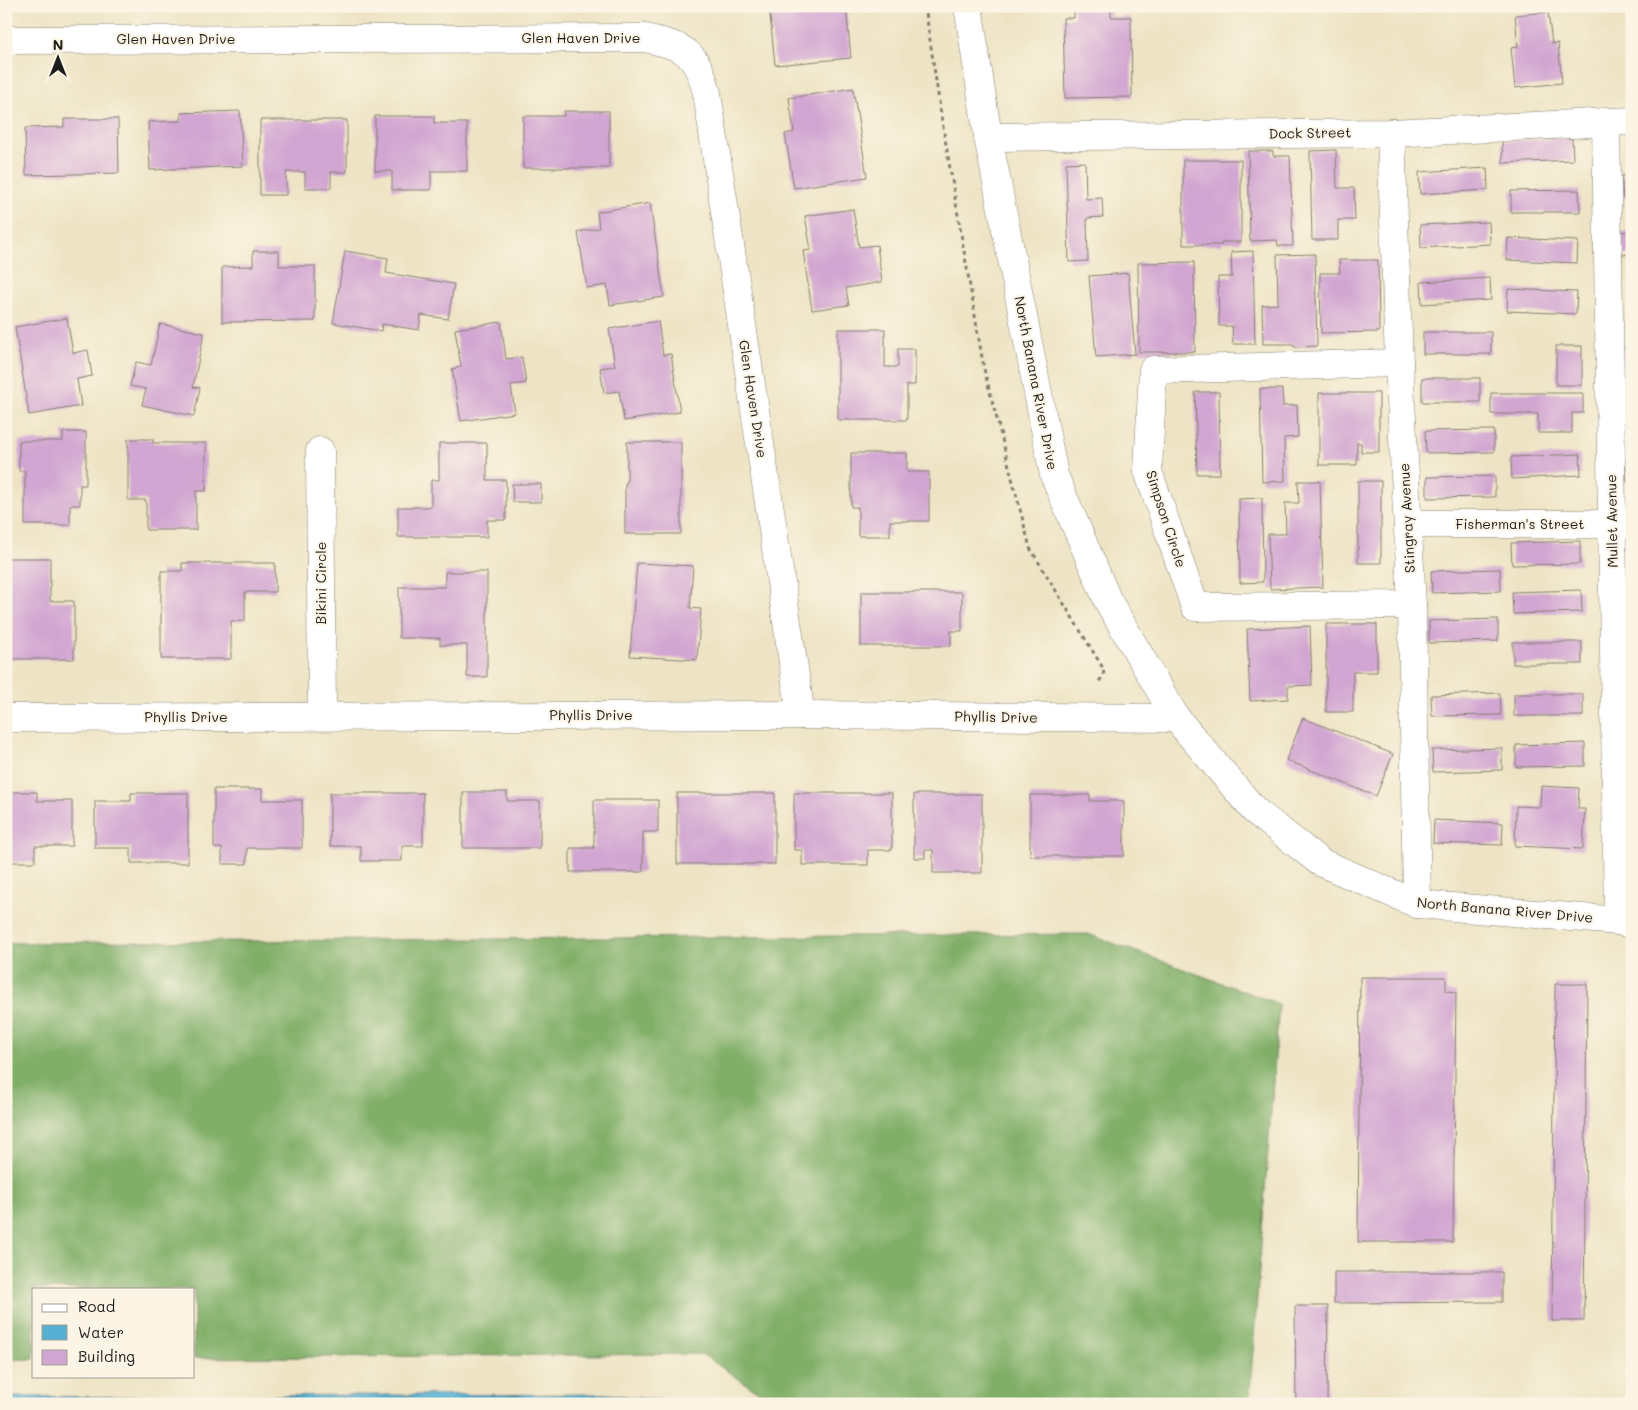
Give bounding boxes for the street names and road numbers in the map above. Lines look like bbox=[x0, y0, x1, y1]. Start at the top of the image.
street label: Glen Haven Drive bbox=[522, 28, 640, 47]
street label: Glen Haven Drive bbox=[117, 29, 235, 48]
street label: Dock Street bbox=[1269, 122, 1351, 143]
street label: North Banana River Drive bbox=[1010, 294, 1063, 472]
street label: Glen Haven Drive bbox=[735, 339, 772, 459]
street label: Stingray Avenue bbox=[1394, 463, 1419, 574]
street label: Simpson Circle bbox=[1142, 468, 1191, 570]
street label: Mullet Avenue bbox=[1601, 474, 1622, 568]
street label: Fisherman's Street bbox=[1455, 514, 1585, 533]
street label: Bikini Circle bbox=[311, 542, 330, 624]
street label: Phyllis Drive bbox=[549, 705, 633, 724]
street label: Phyllis Drive bbox=[954, 706, 1038, 727]
street label: Phyllis Drive bbox=[144, 707, 228, 726]
street label: North Banana River Drive bbox=[1416, 892, 1594, 927]

